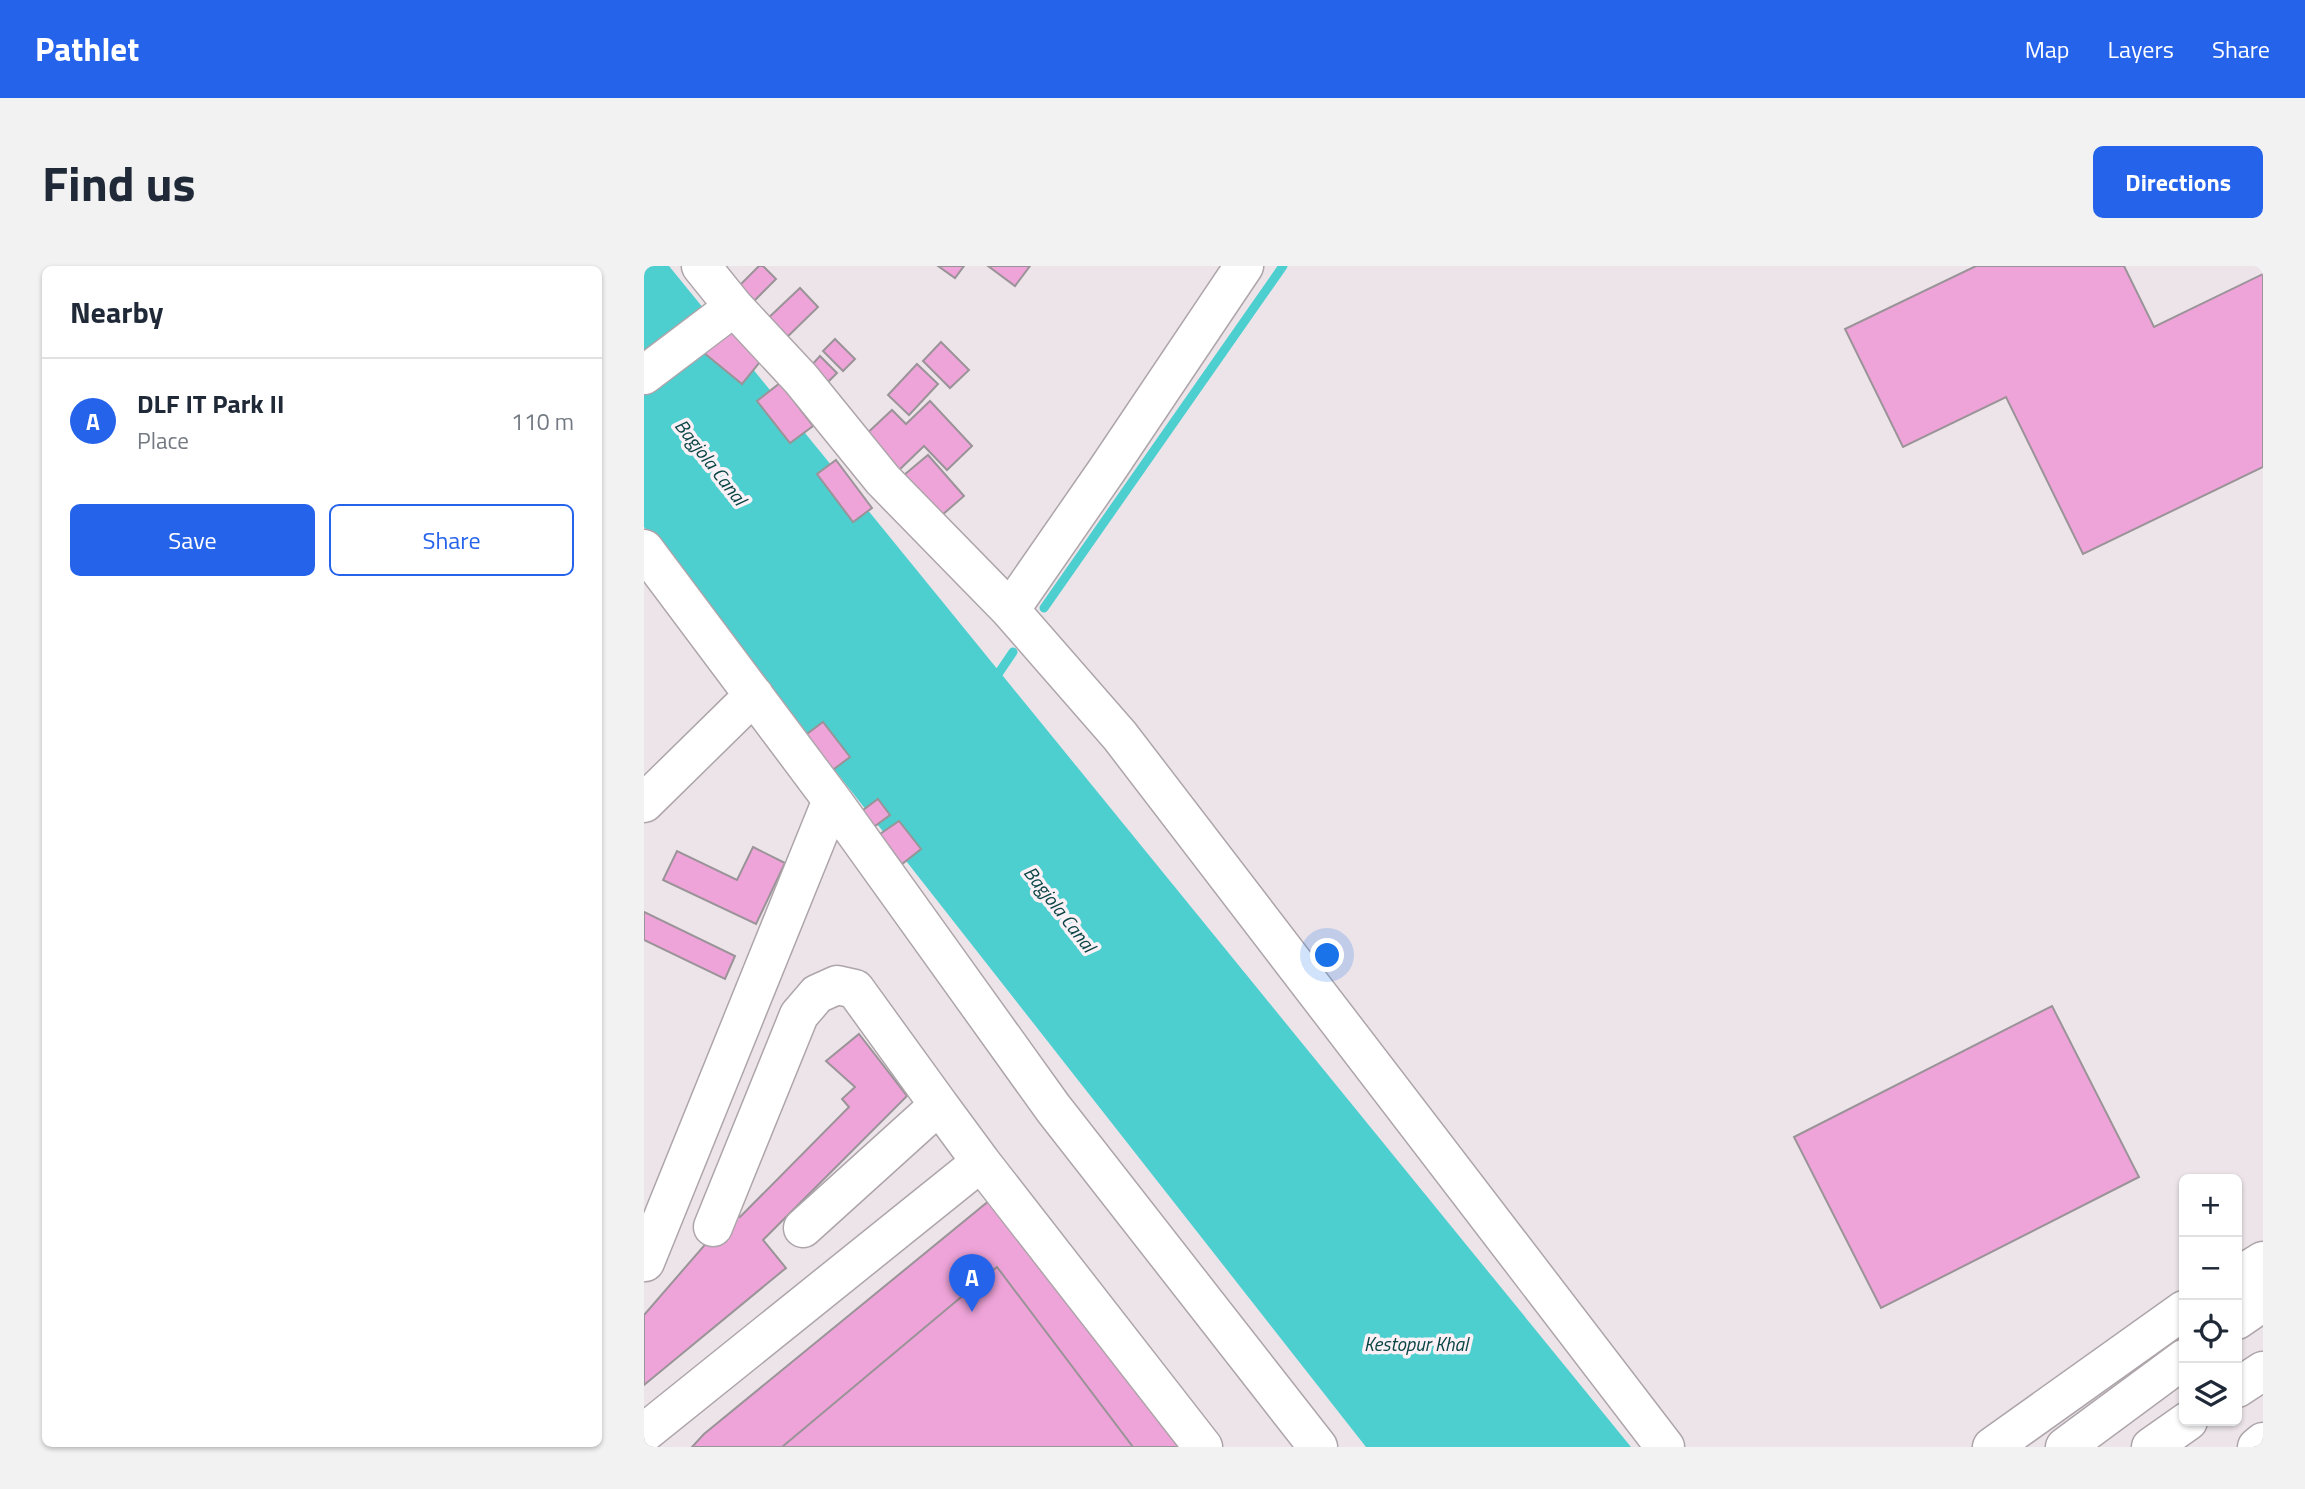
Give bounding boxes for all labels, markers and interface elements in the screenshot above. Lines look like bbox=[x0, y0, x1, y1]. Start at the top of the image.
text: Pathlet bbox=[35, 24, 139, 74]
text: Map bbox=[2025, 31, 2070, 67]
text: Layers bbox=[2108, 31, 2174, 67]
text: Share bbox=[2212, 31, 2270, 67]
text: Find us bbox=[42, 145, 196, 220]
button: Directions bbox=[2093, 146, 2263, 218]
text: Nearby bbox=[70, 289, 163, 335]
text: DLF IT Park II bbox=[137, 384, 284, 423]
text: A bbox=[86, 404, 100, 439]
text: 110 m bbox=[511, 404, 574, 439]
water label: Bagjola Canal bbox=[668, 412, 756, 513]
text: Place bbox=[137, 423, 189, 458]
button: Save bbox=[70, 504, 315, 576]
button: Share bbox=[329, 504, 574, 576]
water label: Bagjola Canal bbox=[1017, 859, 1105, 960]
your location bbox=[1310, 938, 1344, 972]
map controls bbox=[2179, 1174, 2242, 1426]
button: + bbox=[2179, 1174, 2242, 1237]
button: − bbox=[2179, 1237, 2242, 1300]
pin: A bbox=[949, 1254, 995, 1312]
button: locate bbox=[2179, 1300, 2242, 1363]
water label: Kestopur Khal bbox=[1364, 1329, 1470, 1358]
button: layers bbox=[2179, 1363, 2242, 1426]

